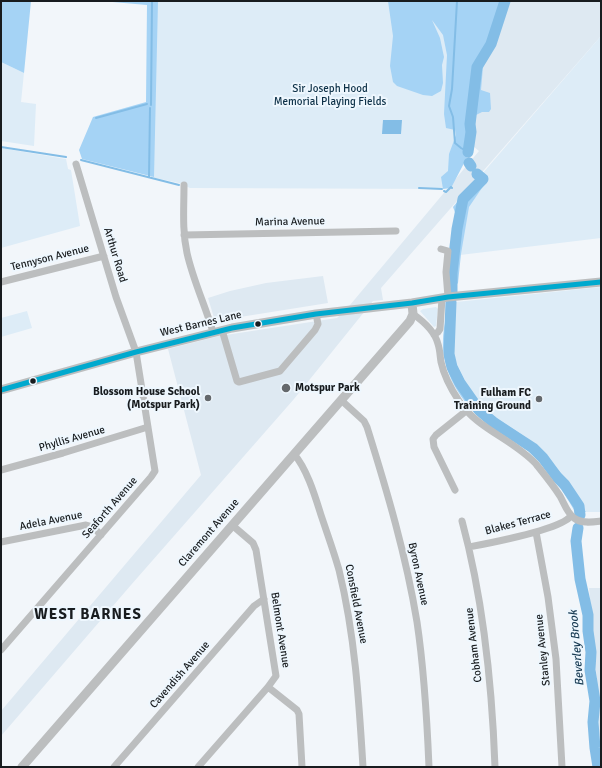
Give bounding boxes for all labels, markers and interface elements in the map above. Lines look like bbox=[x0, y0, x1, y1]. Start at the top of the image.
park label: Sir Joseph Hood Memorial Playing Fields bbox=[274, 82, 386, 108]
street label: Marina Avenue bbox=[255, 215, 325, 229]
street label: Arthur Road bbox=[100, 226, 130, 284]
street label: Tennyson Avenue bbox=[9, 242, 91, 274]
street label: West Barnes Lane bbox=[159, 308, 243, 340]
unlabelled marker bbox=[253, 319, 263, 329]
unlabelled marker bbox=[28, 376, 38, 386]
place label: Motspur Park bbox=[295, 381, 360, 395]
marker: Motspur Park bbox=[280, 382, 292, 394]
place label: Blossom House School (Motspur Park) bbox=[93, 385, 200, 411]
place label: Fulham FC Training Ground bbox=[454, 386, 531, 412]
marker: Blossom House School (Motspur Park) bbox=[203, 393, 213, 403]
marker: Fulham FC Training Ground bbox=[534, 394, 544, 404]
street label: Phyllis Avenue bbox=[37, 423, 107, 455]
street label: Seaforth Avenue bbox=[80, 474, 140, 542]
street label: Claremont Avenue bbox=[176, 496, 242, 570]
street label: Adela Avenue bbox=[19, 508, 83, 534]
street label: Blakes Terrace bbox=[484, 508, 552, 538]
street label: Byron Avenue bbox=[405, 541, 431, 607]
street label: Consfield Avenue bbox=[342, 563, 370, 645]
street label: Belmont Avenue bbox=[267, 591, 293, 669]
district label: WEST BARNES bbox=[34, 606, 142, 624]
street label: Cobham Avenue bbox=[463, 607, 485, 683]
water label: Beverley Brook bbox=[567, 609, 587, 687]
street label: Stanley Avenue bbox=[533, 614, 553, 686]
street label: Cavendish Avenue bbox=[147, 639, 213, 711]

